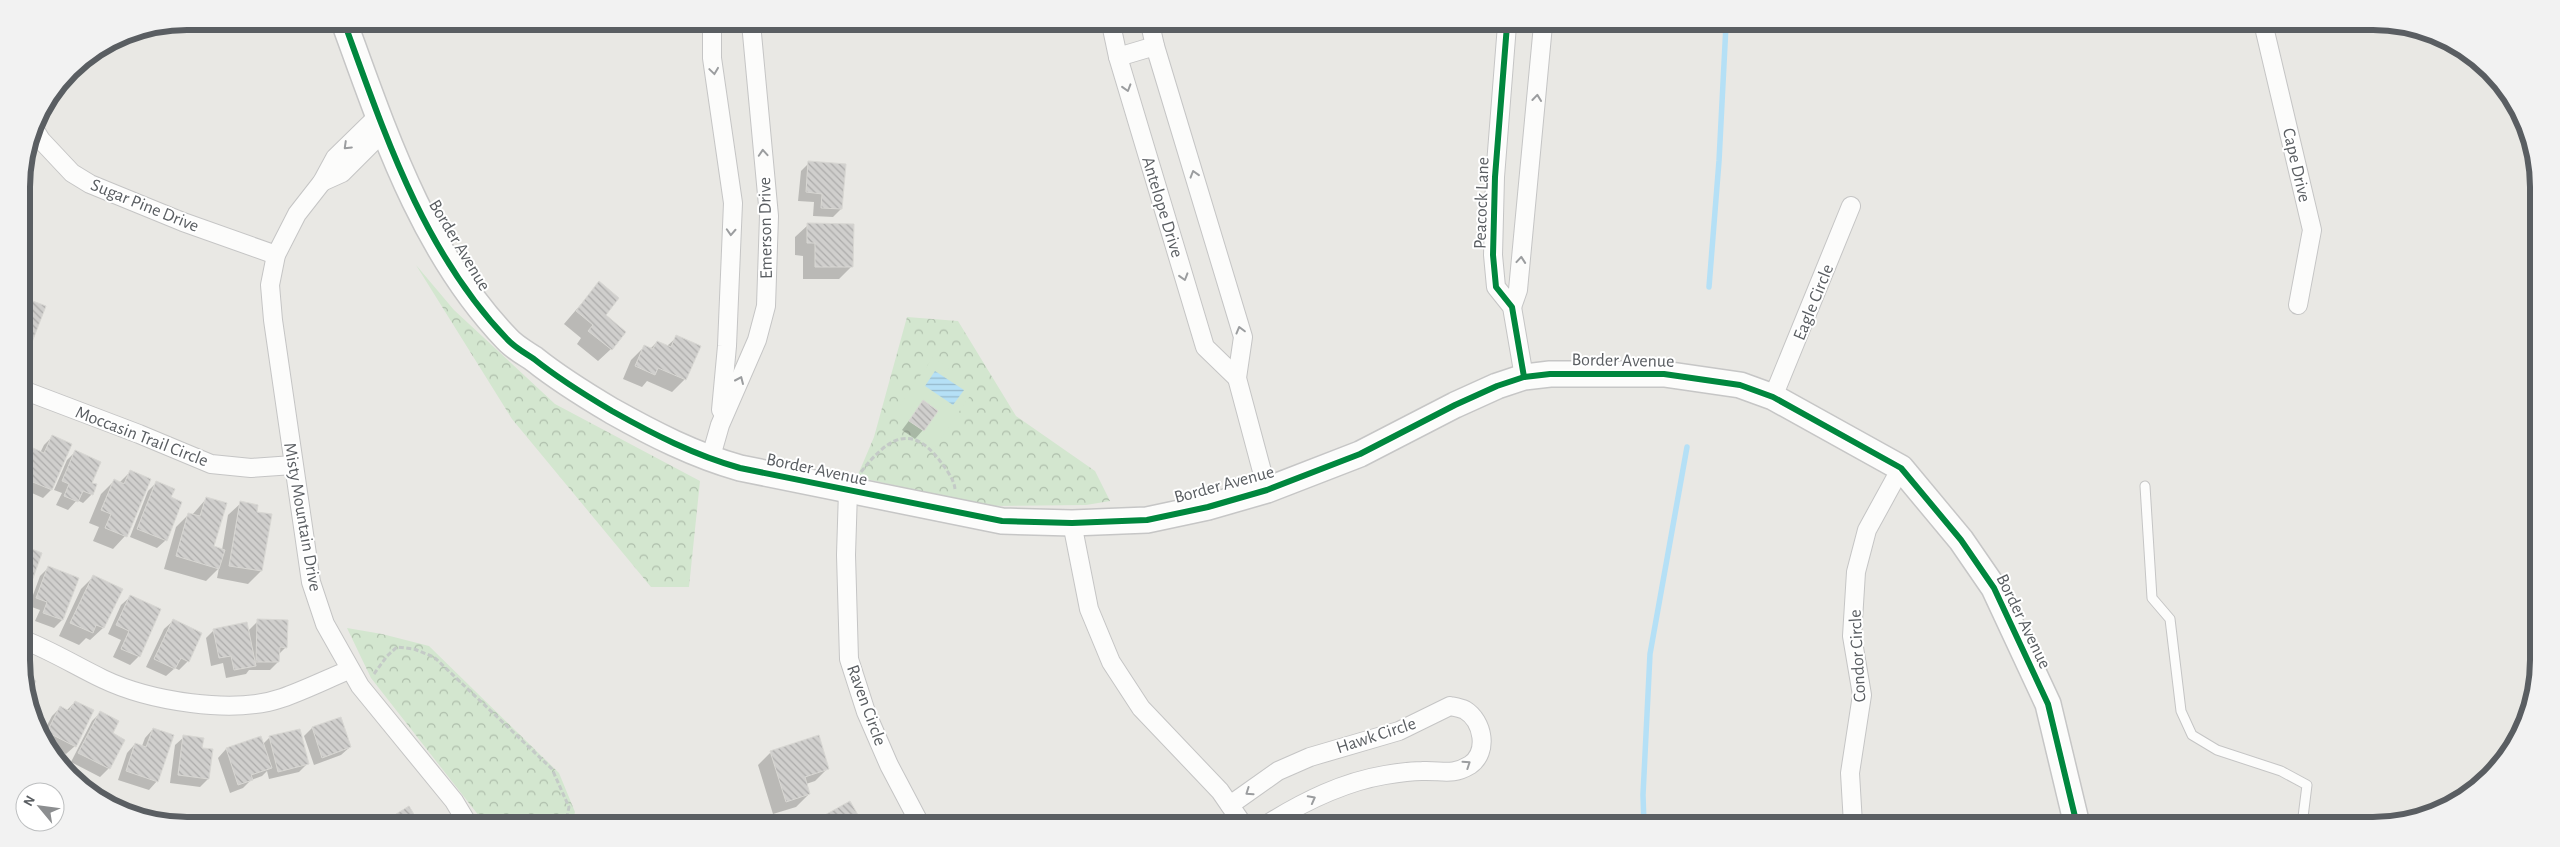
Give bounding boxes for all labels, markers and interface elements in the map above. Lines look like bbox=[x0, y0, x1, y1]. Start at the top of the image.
one-way arrow bbox=[708, 68, 719, 76]
one-way arrow bbox=[1121, 83, 1131, 91]
one-way arrow bbox=[1531, 94, 1542, 102]
street label: Cape Drive bbox=[2279, 126, 2313, 204]
one-way arrow bbox=[344, 141, 353, 150]
one-way arrow bbox=[758, 148, 769, 156]
street label: Antelope Drive bbox=[1138, 155, 1186, 260]
street label: Peacock Lane bbox=[1471, 157, 1493, 249]
one-way arrow bbox=[1190, 170, 1200, 179]
street label: Sugar Pine Drive bbox=[88, 176, 201, 236]
street label: Emerson Drive bbox=[756, 177, 776, 279]
street label: Border Avenue bbox=[425, 197, 493, 294]
one-way arrow bbox=[726, 229, 737, 237]
one-way arrow bbox=[1515, 256, 1526, 264]
street label: Eagle Circle bbox=[1791, 262, 1837, 343]
one-way arrow bbox=[1178, 272, 1188, 281]
one-way arrow bbox=[1236, 326, 1246, 334]
street label: Border Avenue bbox=[1571, 351, 1675, 371]
one-way arrow bbox=[733, 376, 744, 385]
street label: Moccasin Trail Circle bbox=[73, 403, 210, 471]
street label: Misty Mountain Drive bbox=[280, 441, 324, 593]
street label: Border Avenue bbox=[765, 450, 869, 489]
street label: Border Avenue bbox=[1172, 463, 1276, 507]
street label: Border Avenue bbox=[1992, 571, 2054, 672]
street label: Condor Circle bbox=[1847, 609, 1869, 703]
street label: Raven Circle bbox=[843, 662, 889, 748]
street label: Hawk Circle bbox=[1334, 715, 1418, 757]
one-way arrow bbox=[1462, 761, 1471, 771]
north arrow bbox=[15, 782, 65, 832]
one-way arrow bbox=[1245, 786, 1254, 795]
text: N bbox=[21, 794, 38, 809]
one-way arrow bbox=[1307, 795, 1316, 805]

